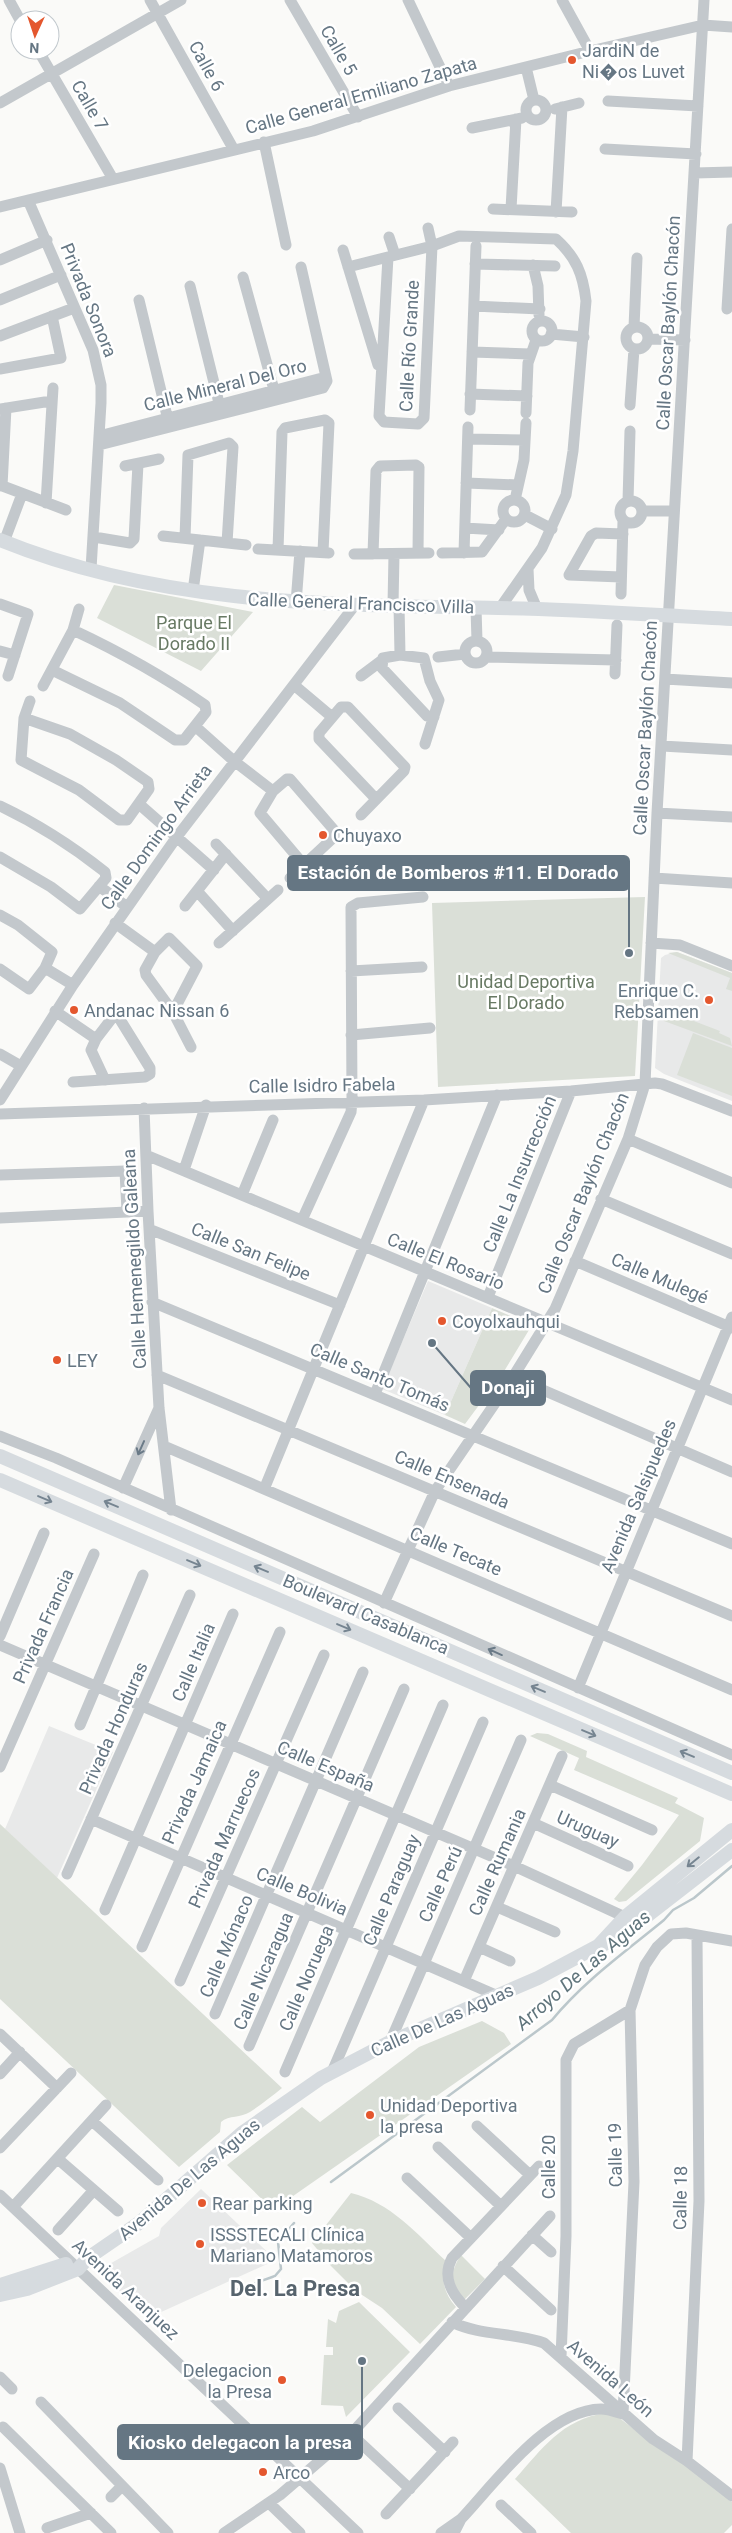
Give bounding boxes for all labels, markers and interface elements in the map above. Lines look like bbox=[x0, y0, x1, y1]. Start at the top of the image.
north arrow bbox=[10, 10, 60, 60]
street label: Calle 5 bbox=[316, 21, 362, 79]
street label: Calle 6 bbox=[185, 37, 229, 95]
text: N bbox=[29, 40, 40, 56]
place label: JardiN de Ni�os Luvet bbox=[582, 40, 685, 83]
street label: Calle General Emiliano Zapata bbox=[243, 52, 479, 138]
marker: JardiN de Ni�os Luvet bbox=[566, 54, 578, 66]
street label: Calle 7 bbox=[67, 76, 113, 134]
street label: Calle Oscar Baylón Chacón bbox=[652, 215, 684, 431]
street label: Privada Sonora bbox=[57, 240, 121, 360]
street label: Calle Río Grande bbox=[395, 280, 423, 412]
street label: Calle Mineral Del Oro bbox=[141, 355, 309, 415]
street label: Calle General Francisco Villa bbox=[247, 589, 475, 617]
park label: Parque El Dorado II bbox=[156, 612, 232, 654]
street label: Calle Oscar Baylón Chacón bbox=[629, 620, 661, 836]
street label: Calle Domingo Arrieta bbox=[96, 760, 216, 914]
place label: Chuyaxo bbox=[333, 825, 402, 846]
marker: Chuyaxo bbox=[317, 829, 329, 841]
callout: Estación de Bomberos #11. El Dorado bbox=[288, 856, 629, 890]
text: Estación de Bomberos #11. El Dorado bbox=[298, 861, 619, 884]
park label: Unidad Deportiva El Dorado bbox=[457, 971, 595, 1013]
place label: Enrique C. Rebsamen bbox=[614, 980, 699, 1022]
marker: Enrique C. Rebsamen bbox=[703, 994, 715, 1006]
place label: Andanac Nissan 6 bbox=[84, 1000, 229, 1021]
marker: Andanac Nissan 6 bbox=[68, 1004, 80, 1016]
street label: Calle Isidro Fabela bbox=[248, 1073, 396, 1097]
street label: Calle Oscar Baylón Chacón bbox=[533, 1089, 633, 1297]
street label: Calle La Insurrección bbox=[478, 1093, 560, 1255]
street label: Calle Hemenegildo Galeana bbox=[118, 1148, 150, 1370]
street label: Calle San Felipe bbox=[188, 1218, 314, 1284]
street label: Calle El Rosario bbox=[384, 1228, 508, 1294]
street label: Calle Mulegé bbox=[608, 1248, 712, 1308]
place label: Coyolxauhqui bbox=[452, 1311, 560, 1332]
marker: Coyolxauhqui bbox=[436, 1315, 448, 1327]
street label: Calle Santo Tomás bbox=[307, 1338, 453, 1416]
place label: LEY bbox=[67, 1350, 98, 1371]
marker: LEY bbox=[51, 1354, 63, 1366]
callout: Donaji bbox=[471, 1371, 545, 1405]
text: Donaji bbox=[481, 1376, 535, 1399]
street label: Avenida Salsipuedes bbox=[596, 1416, 680, 1576]
one-way arrow bbox=[135, 1440, 145, 1455]
street label: Calle Ensenada bbox=[391, 1445, 513, 1513]
one-way arrow bbox=[37, 1495, 52, 1505]
one-way arrow bbox=[104, 1499, 119, 1508]
street label: Calle Tecate bbox=[407, 1522, 505, 1580]
one-way arrow bbox=[186, 1559, 201, 1569]
one-way arrow bbox=[254, 1563, 269, 1573]
street label: Privada Francia bbox=[8, 1565, 78, 1687]
street label: Boulevard Casablanca bbox=[280, 1570, 452, 1658]
street label: Calle Italia bbox=[167, 1620, 219, 1704]
one-way arrow bbox=[336, 1624, 351, 1633]
one-way arrow bbox=[488, 1646, 503, 1656]
street label: Privada Honduras bbox=[74, 1659, 152, 1797]
one-way arrow bbox=[531, 1683, 546, 1693]
street label: Privada Jamaica bbox=[157, 1717, 231, 1847]
one-way arrow bbox=[581, 1728, 596, 1738]
street label: Calle España bbox=[274, 1736, 378, 1796]
one-way arrow bbox=[680, 1748, 695, 1758]
street label: Privada Marruecos bbox=[184, 1765, 264, 1911]
street label: Calle Rumania bbox=[464, 1805, 530, 1919]
street label: Uruguay bbox=[554, 1806, 623, 1852]
street label: Calle Paraguay bbox=[358, 1831, 424, 1949]
street label: Calle Perú bbox=[414, 1843, 466, 1925]
one-way arrow bbox=[686, 1856, 699, 1867]
street label: Calle Bolivia bbox=[253, 1862, 351, 1920]
street label: Calle Mónaco bbox=[195, 1891, 257, 2001]
water label: Arroyo De Las Aguas bbox=[510, 1905, 655, 2035]
street label: Calle Nicaragua bbox=[229, 1909, 297, 2033]
street label: Calle Noruega bbox=[274, 1922, 338, 2034]
street label: Calle De Las Aguas bbox=[367, 1979, 517, 2061]
place label: Unidad Deportiva la presa bbox=[380, 2095, 517, 2137]
marker: Unidad Deportiva la presa bbox=[364, 2109, 376, 2121]
street label: Avenida De Las Aguas bbox=[114, 2114, 264, 2244]
street label: Calle 19 bbox=[604, 2123, 626, 2187]
street label: Calle 20 bbox=[538, 2135, 559, 2199]
street label: Calle 18 bbox=[669, 2166, 691, 2230]
place label: Rear parking bbox=[212, 2193, 313, 2214]
marker: Rear parking bbox=[196, 2197, 208, 2209]
place label: ISSSTECALI Clínica Mariano Matamoros bbox=[210, 2224, 373, 2266]
street label: Avenida Aranjuez bbox=[68, 2234, 184, 2344]
marker: ISSSTECALI Clínica Mariano Matamoros bbox=[194, 2238, 206, 2250]
district label: Del. La Presa bbox=[230, 2276, 360, 2301]
street label: Avenida León bbox=[563, 2335, 659, 2421]
place label: Delegacion la Presa bbox=[183, 2360, 272, 2402]
marker: Delegacion la Presa bbox=[276, 2374, 288, 2386]
callout: Kiosko delegacon la presa bbox=[118, 2425, 362, 2459]
text: Kiosko delegacon la presa bbox=[128, 2431, 352, 2454]
place label: Arco bbox=[273, 2462, 310, 2483]
marker: Arco bbox=[257, 2466, 269, 2478]

